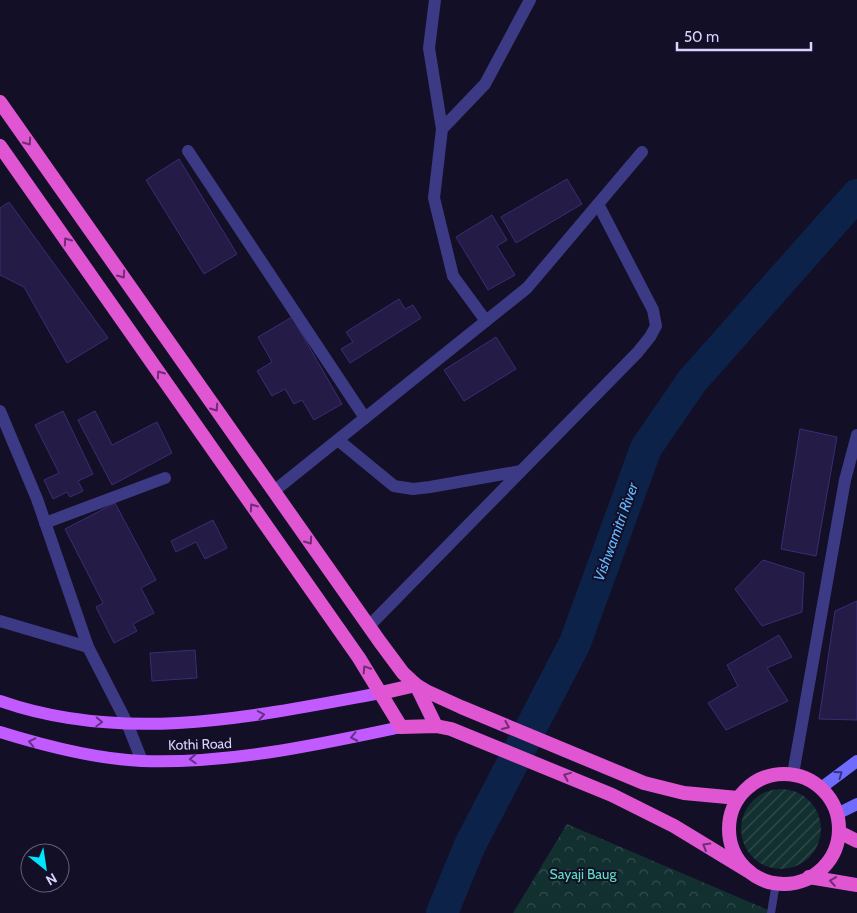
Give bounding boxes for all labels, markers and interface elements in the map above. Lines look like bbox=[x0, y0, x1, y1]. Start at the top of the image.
scale bar bbox=[677, 20, 811, 52]
text: 50 m bbox=[684, 28, 719, 46]
one-way arrow bbox=[22, 136, 31, 146]
one-way arrow bbox=[64, 237, 73, 247]
one-way arrow bbox=[116, 269, 125, 279]
one-way arrow bbox=[157, 370, 166, 380]
one-way arrow bbox=[209, 402, 218, 412]
water label: Vishwamitri River bbox=[590, 479, 643, 584]
one-way arrow bbox=[250, 503, 259, 513]
one-way arrow bbox=[303, 535, 312, 544]
one-way arrow bbox=[363, 665, 372, 675]
one-way arrow bbox=[256, 710, 265, 720]
one-way arrow bbox=[95, 717, 103, 728]
one-way arrow bbox=[501, 720, 510, 730]
one-way arrow bbox=[349, 732, 358, 742]
street label: Kothi Road bbox=[168, 734, 232, 754]
one-way arrow bbox=[28, 737, 37, 748]
one-way arrow bbox=[189, 754, 196, 764]
one-way arrow bbox=[833, 771, 843, 780]
one-way arrow bbox=[563, 772, 572, 783]
one-way arrow bbox=[703, 842, 712, 852]
north arrow bbox=[20, 843, 70, 893]
park label: Sayaji Baug bbox=[550, 865, 617, 883]
text: N bbox=[43, 869, 60, 890]
one-way arrow bbox=[829, 877, 837, 887]

